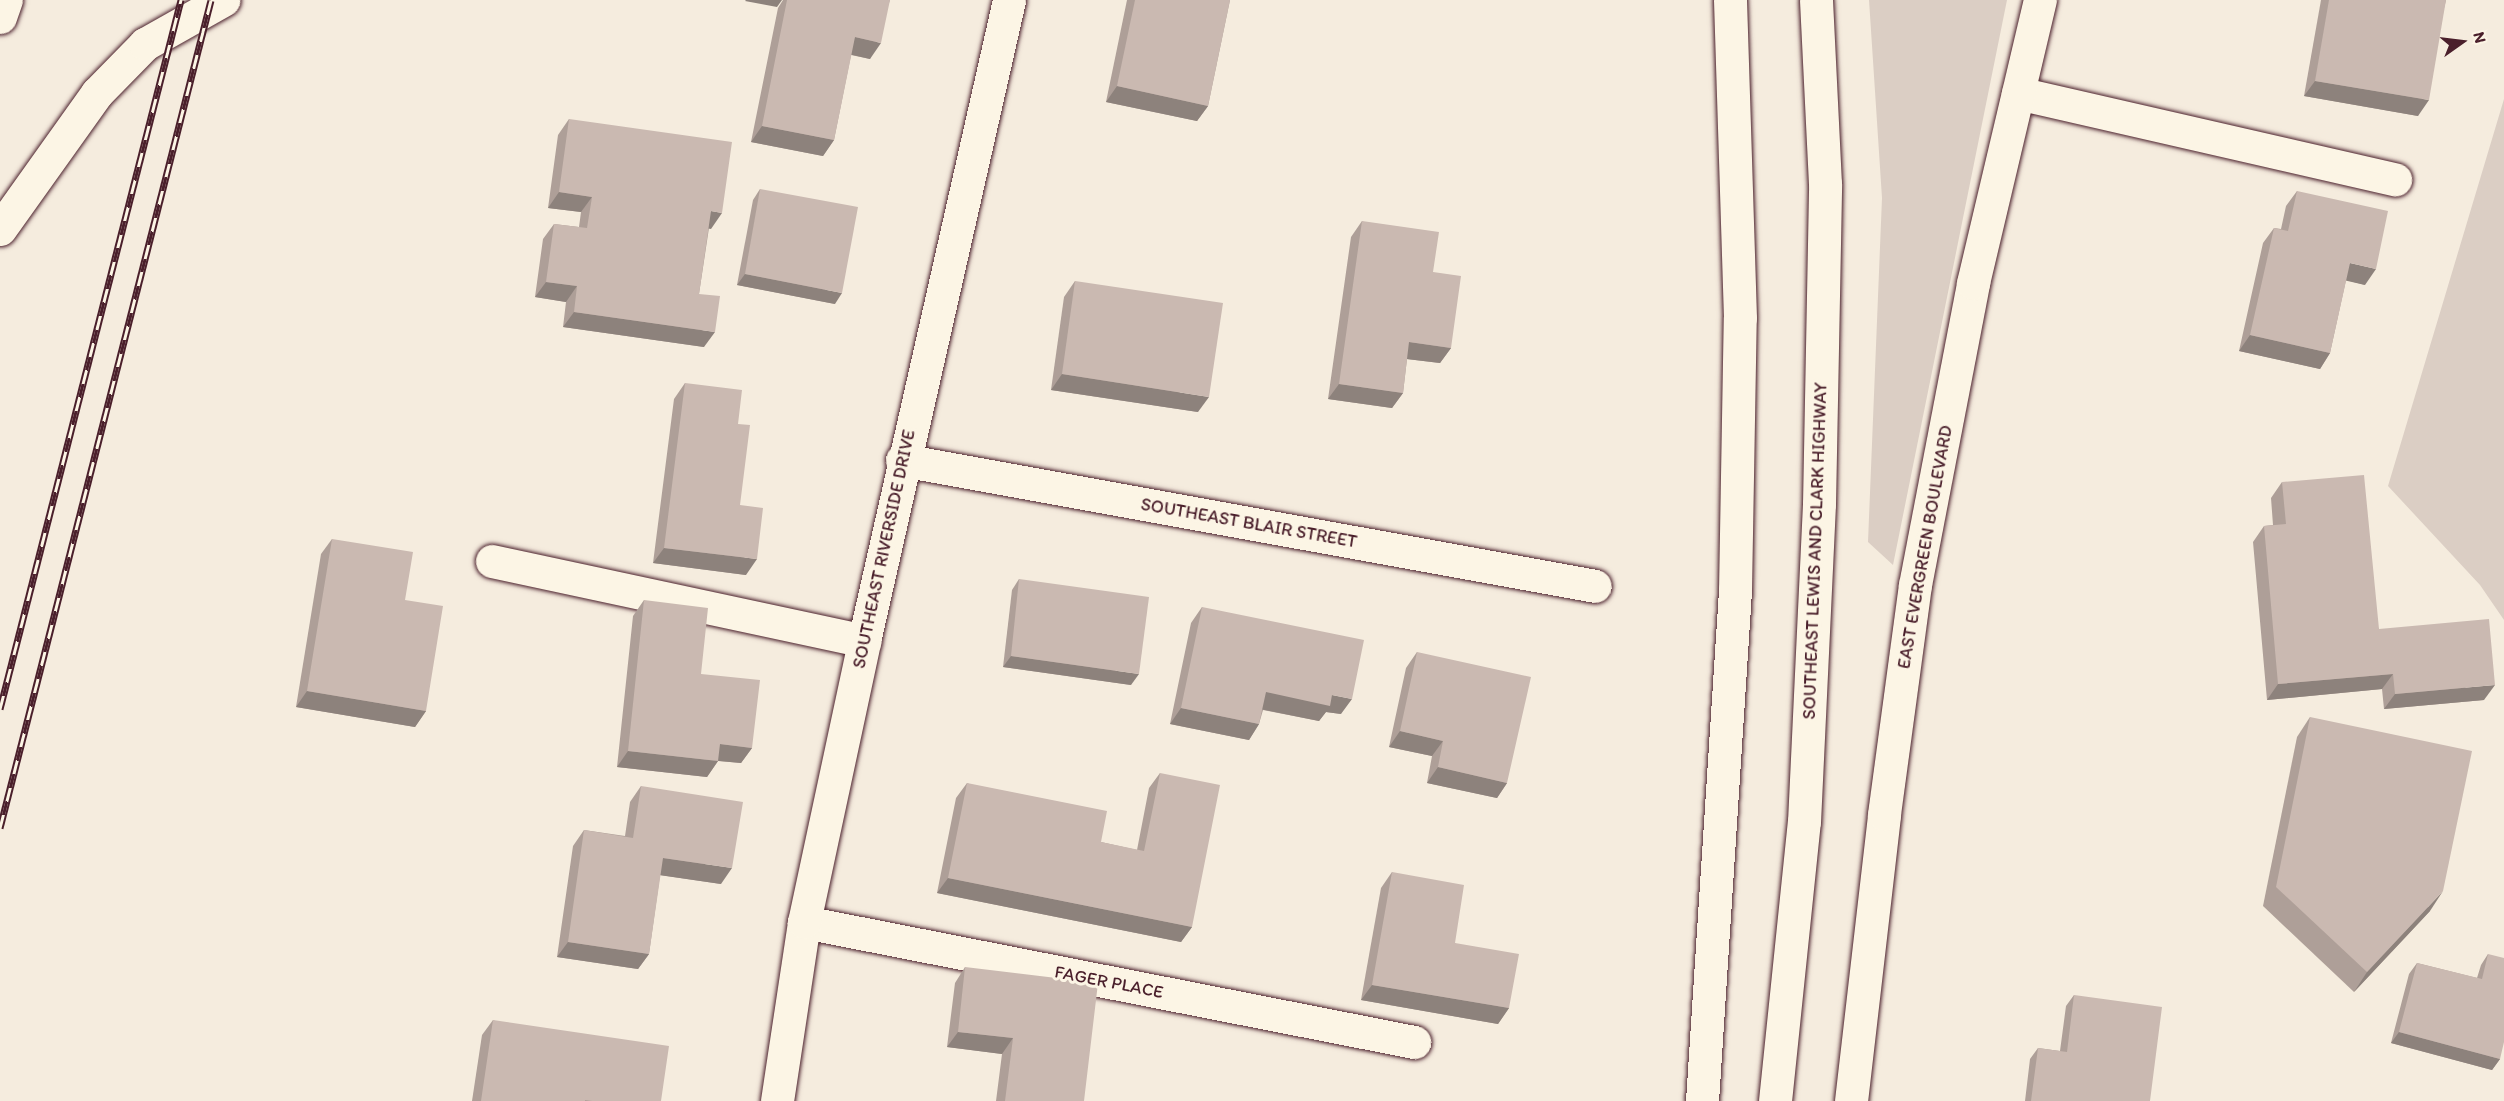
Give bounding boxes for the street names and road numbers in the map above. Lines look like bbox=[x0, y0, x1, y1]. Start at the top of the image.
street label: SOUTHEAST LEWIS AND CLARK HIGHWAY bbox=[1798, 383, 1832, 719]
street label: EAST EVERGREEN BOULEVARD bbox=[1893, 424, 1957, 670]
street label: SOUTHEAST RIVERSIDE DRIVE bbox=[848, 427, 920, 671]
street label: SOUTHEAST BLAIR STREET bbox=[1140, 494, 1358, 552]
street label: FAGER PLACE bbox=[1053, 961, 1165, 1003]

